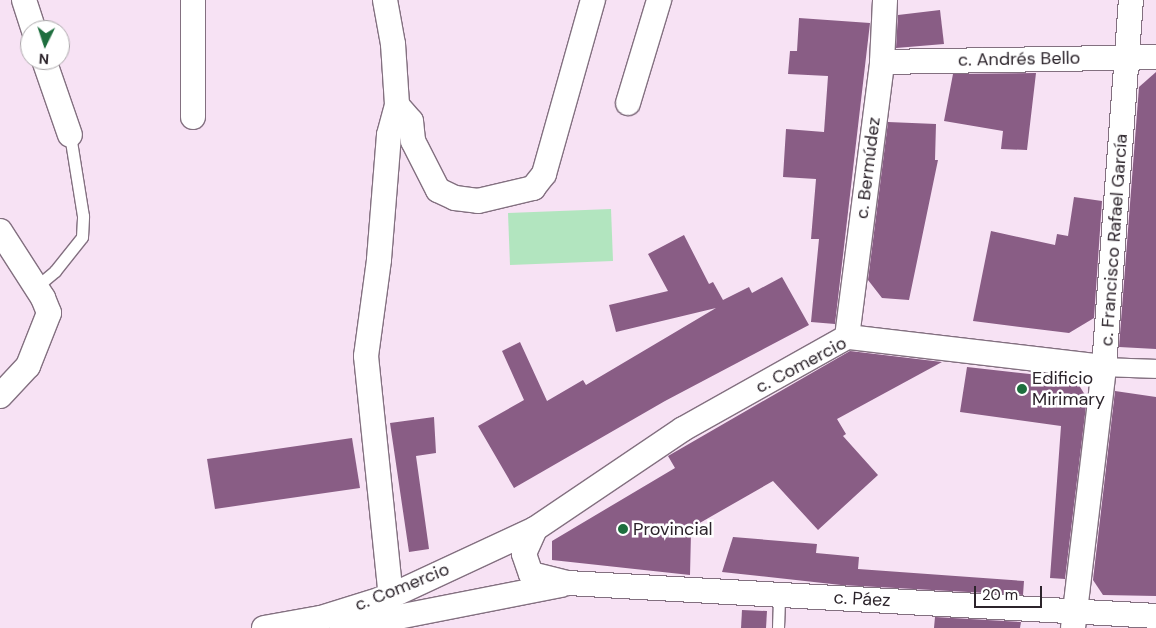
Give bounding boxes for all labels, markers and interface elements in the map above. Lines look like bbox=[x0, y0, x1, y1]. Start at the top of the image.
north arrow bbox=[20, 20, 70, 70]
street label: c. Andrés Bello bbox=[958, 47, 1080, 71]
text: N bbox=[38, 50, 50, 68]
street label: c. Bermúdez bbox=[851, 116, 885, 220]
street label: c. Francisco Rafael García bbox=[1096, 133, 1132, 347]
street label: c. Comercio bbox=[752, 332, 850, 398]
place label: Edificio Mirimary bbox=[1032, 368, 1105, 410]
marker: Edificio Mirimary bbox=[1016, 383, 1028, 395]
place label: Provincial bbox=[633, 518, 713, 540]
marker: Provincial bbox=[617, 523, 629, 535]
street label: c. Comercio bbox=[352, 558, 452, 616]
scale bar bbox=[976, 576, 1044, 608]
text: 20 m bbox=[982, 585, 1018, 605]
street label: c. Páez bbox=[833, 587, 891, 611]

